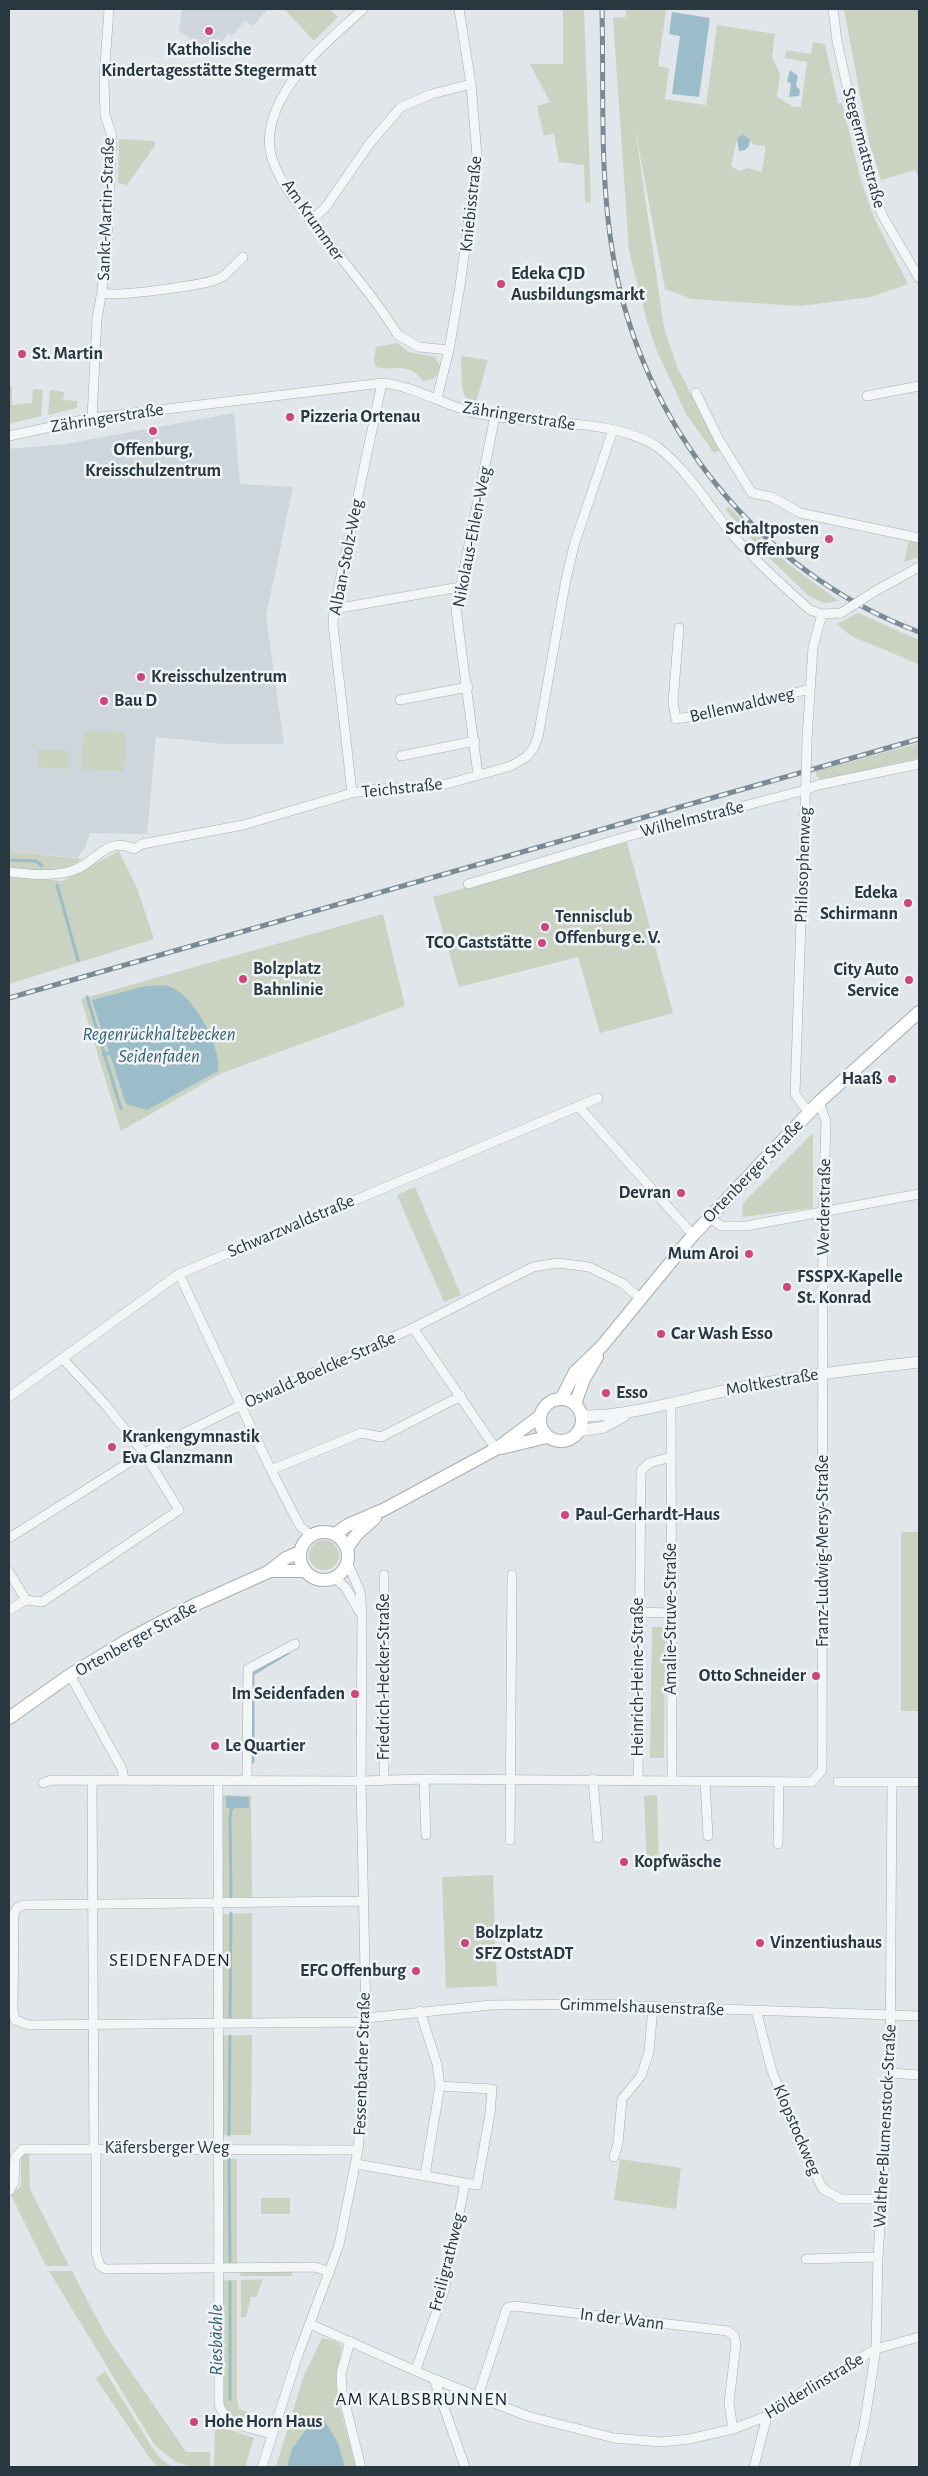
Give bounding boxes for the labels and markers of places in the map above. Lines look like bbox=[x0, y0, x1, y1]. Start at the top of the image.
marker: Katholische Kindertagesstätte Stegermatt bbox=[203, 25, 215, 37]
place label: Katholische Kindertagesstätte Stegermatt bbox=[101, 39, 317, 82]
place label: Edeka CJD Ausbildungsmarkt bbox=[511, 263, 645, 306]
marker: Edeka CJD Ausbildungsmarkt bbox=[495, 278, 507, 290]
place label: St. Martin bbox=[32, 343, 103, 365]
marker: St. Martin bbox=[16, 348, 28, 360]
place label: Pizzeria Ortenau bbox=[300, 406, 420, 428]
marker: Pizzeria Ortenau bbox=[284, 411, 296, 423]
marker: Offenburg, Kreisschulzentrum bbox=[147, 425, 159, 437]
place label: Offenburg, Kreisschulzentrum bbox=[85, 439, 221, 482]
place label: Schaltposten Offenburg bbox=[725, 518, 819, 560]
marker: Schaltposten Offenburg bbox=[823, 533, 835, 545]
place label: Kreisschulzentrum bbox=[151, 666, 287, 688]
marker: Kreisschulzentrum bbox=[135, 671, 147, 683]
place label: Bau D bbox=[114, 690, 157, 712]
marker: Bau D bbox=[98, 695, 110, 707]
place label: Edeka Schirmann bbox=[820, 882, 898, 924]
marker: Edeka Schirmann bbox=[902, 897, 914, 909]
place label: Tennisclub Offenburg e. V. bbox=[555, 906, 661, 949]
marker: Tennisclub Offenburg e. V. bbox=[539, 921, 551, 933]
place label: TCO Gaststätte bbox=[425, 932, 532, 954]
marker: TCO Gaststätte bbox=[536, 937, 548, 949]
place label: Bolzplatz Bahnlinie bbox=[253, 958, 323, 1001]
place label: City Auto Service bbox=[833, 959, 899, 1002]
marker: Bolzplatz Bahnlinie bbox=[237, 973, 249, 985]
marker: City Auto Service bbox=[903, 974, 915, 986]
place label: Haaß bbox=[842, 1068, 882, 1090]
marker: Haaß bbox=[886, 1073, 898, 1085]
place label: Devran bbox=[619, 1182, 671, 1204]
marker: Devran bbox=[675, 1187, 687, 1199]
place label: Mum Aroi bbox=[668, 1243, 739, 1265]
marker: Mum Aroi bbox=[743, 1248, 755, 1260]
place label: FSSPX-Kapelle St. Konrad bbox=[797, 1266, 903, 1308]
marker: FSSPX-Kapelle St. Konrad bbox=[781, 1281, 793, 1293]
place label: Car Wash Esso bbox=[671, 1323, 773, 1345]
marker: Car Wash Esso bbox=[655, 1328, 667, 1340]
place label: Esso bbox=[616, 1382, 648, 1404]
marker: Esso bbox=[600, 1387, 612, 1399]
place label: Krankengymnastik Eva Glanzmann bbox=[122, 1426, 260, 1468]
marker: Krankengymnastik Eva Glanzmann bbox=[106, 1441, 118, 1453]
place label: Paul-Gerhardt-Haus bbox=[575, 1504, 720, 1526]
marker: Paul-Gerhardt-Haus bbox=[559, 1509, 571, 1521]
place label: Otto Schneider bbox=[699, 1665, 806, 1687]
marker: Otto Schneider bbox=[810, 1670, 822, 1682]
place label: Im Seidenfaden bbox=[231, 1683, 345, 1705]
marker: Im Seidenfaden bbox=[349, 1688, 361, 1700]
place label: Le Quartier bbox=[225, 1735, 305, 1757]
marker: Le Quartier bbox=[209, 1740, 221, 1752]
place label: Kopfwäsche bbox=[634, 1851, 721, 1873]
marker: Kopfwäsche bbox=[618, 1856, 630, 1868]
place label: Bolzplatz SFZ OststADT bbox=[475, 1922, 574, 1965]
place label: Vinzentiushaus bbox=[770, 1932, 882, 1954]
marker: Bolzplatz SFZ OststADT bbox=[459, 1937, 471, 1949]
marker: Vinzentiushaus bbox=[754, 1937, 766, 1949]
place label: EFG Offenburg bbox=[300, 1960, 406, 1982]
marker: EFG Offenburg bbox=[410, 1965, 422, 1977]
place label: Hohe Horn Haus bbox=[204, 2411, 323, 2433]
marker: Hohe Horn Haus bbox=[188, 2416, 200, 2428]

